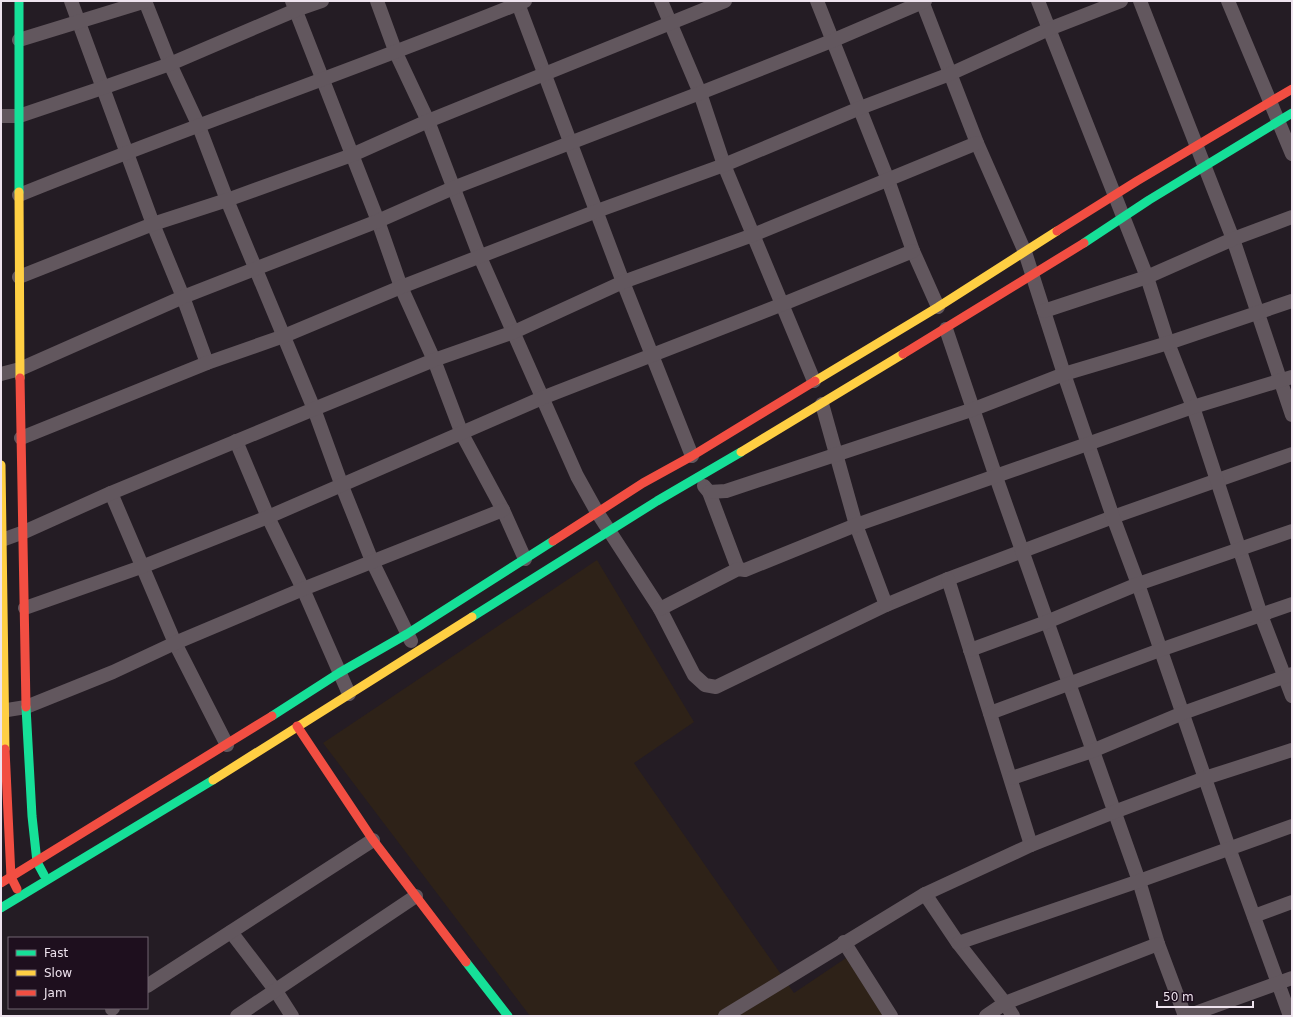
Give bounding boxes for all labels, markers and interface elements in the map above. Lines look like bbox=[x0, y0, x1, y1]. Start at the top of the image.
legend bbox=[8, 937, 148, 1009]
text: Fast bbox=[44, 946, 68, 960]
text: Slow bbox=[44, 966, 72, 980]
scale bar bbox=[1157, 983, 1253, 1009]
text: Jam bbox=[43, 986, 67, 1000]
text: 50 m bbox=[1163, 990, 1194, 1004]

